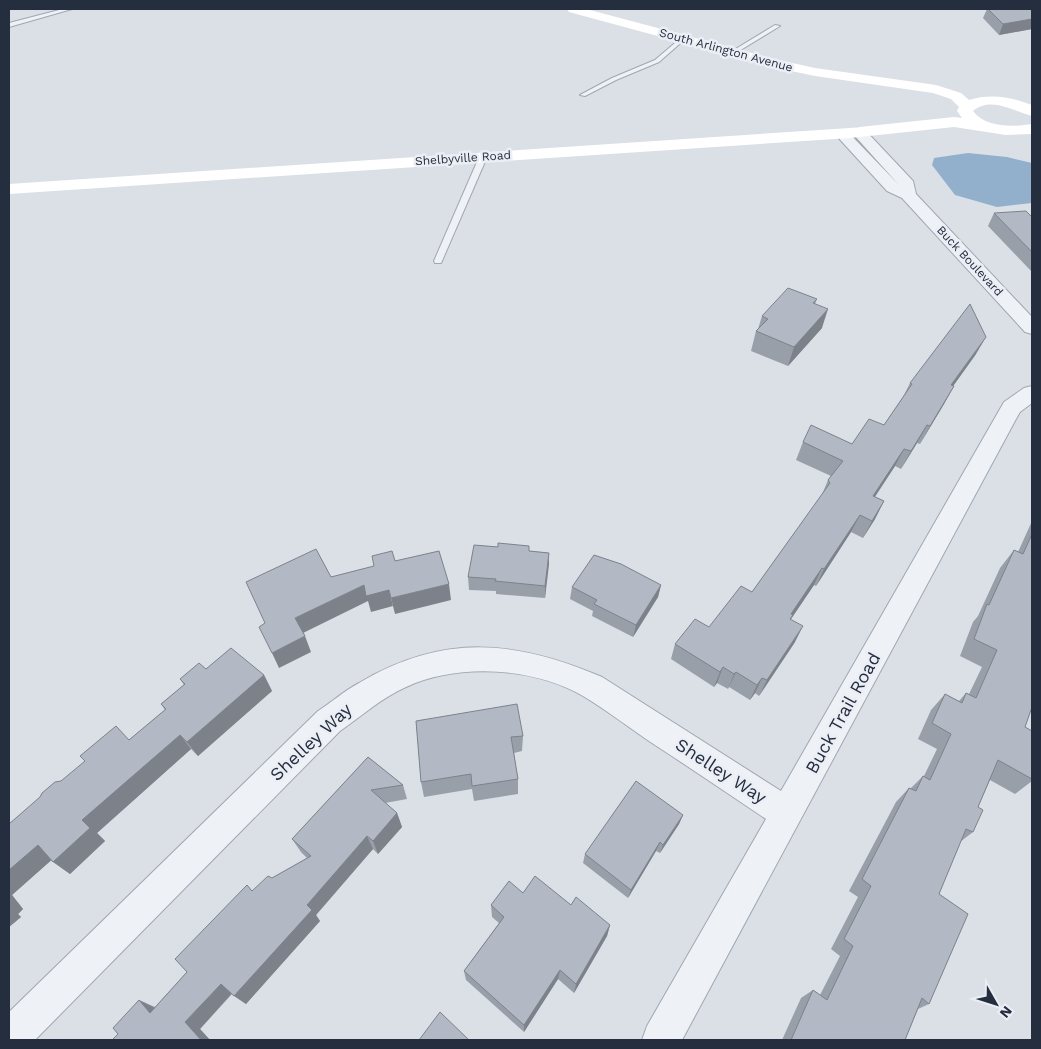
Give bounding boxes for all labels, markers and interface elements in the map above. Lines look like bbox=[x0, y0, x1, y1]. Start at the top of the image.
street label: South Arlington Avenue bbox=[658, 25, 794, 75]
street label: Shelbyville Road bbox=[414, 148, 512, 168]
street label: Buck Boulevard bbox=[934, 223, 1006, 299]
street label: Buck Trail Road bbox=[801, 649, 884, 777]
street label: Shelley Way bbox=[265, 698, 356, 785]
street label: Shelley Way bbox=[672, 733, 771, 808]
north arrow bbox=[971, 979, 1021, 1029]
text: N bbox=[997, 1003, 1016, 1021]

